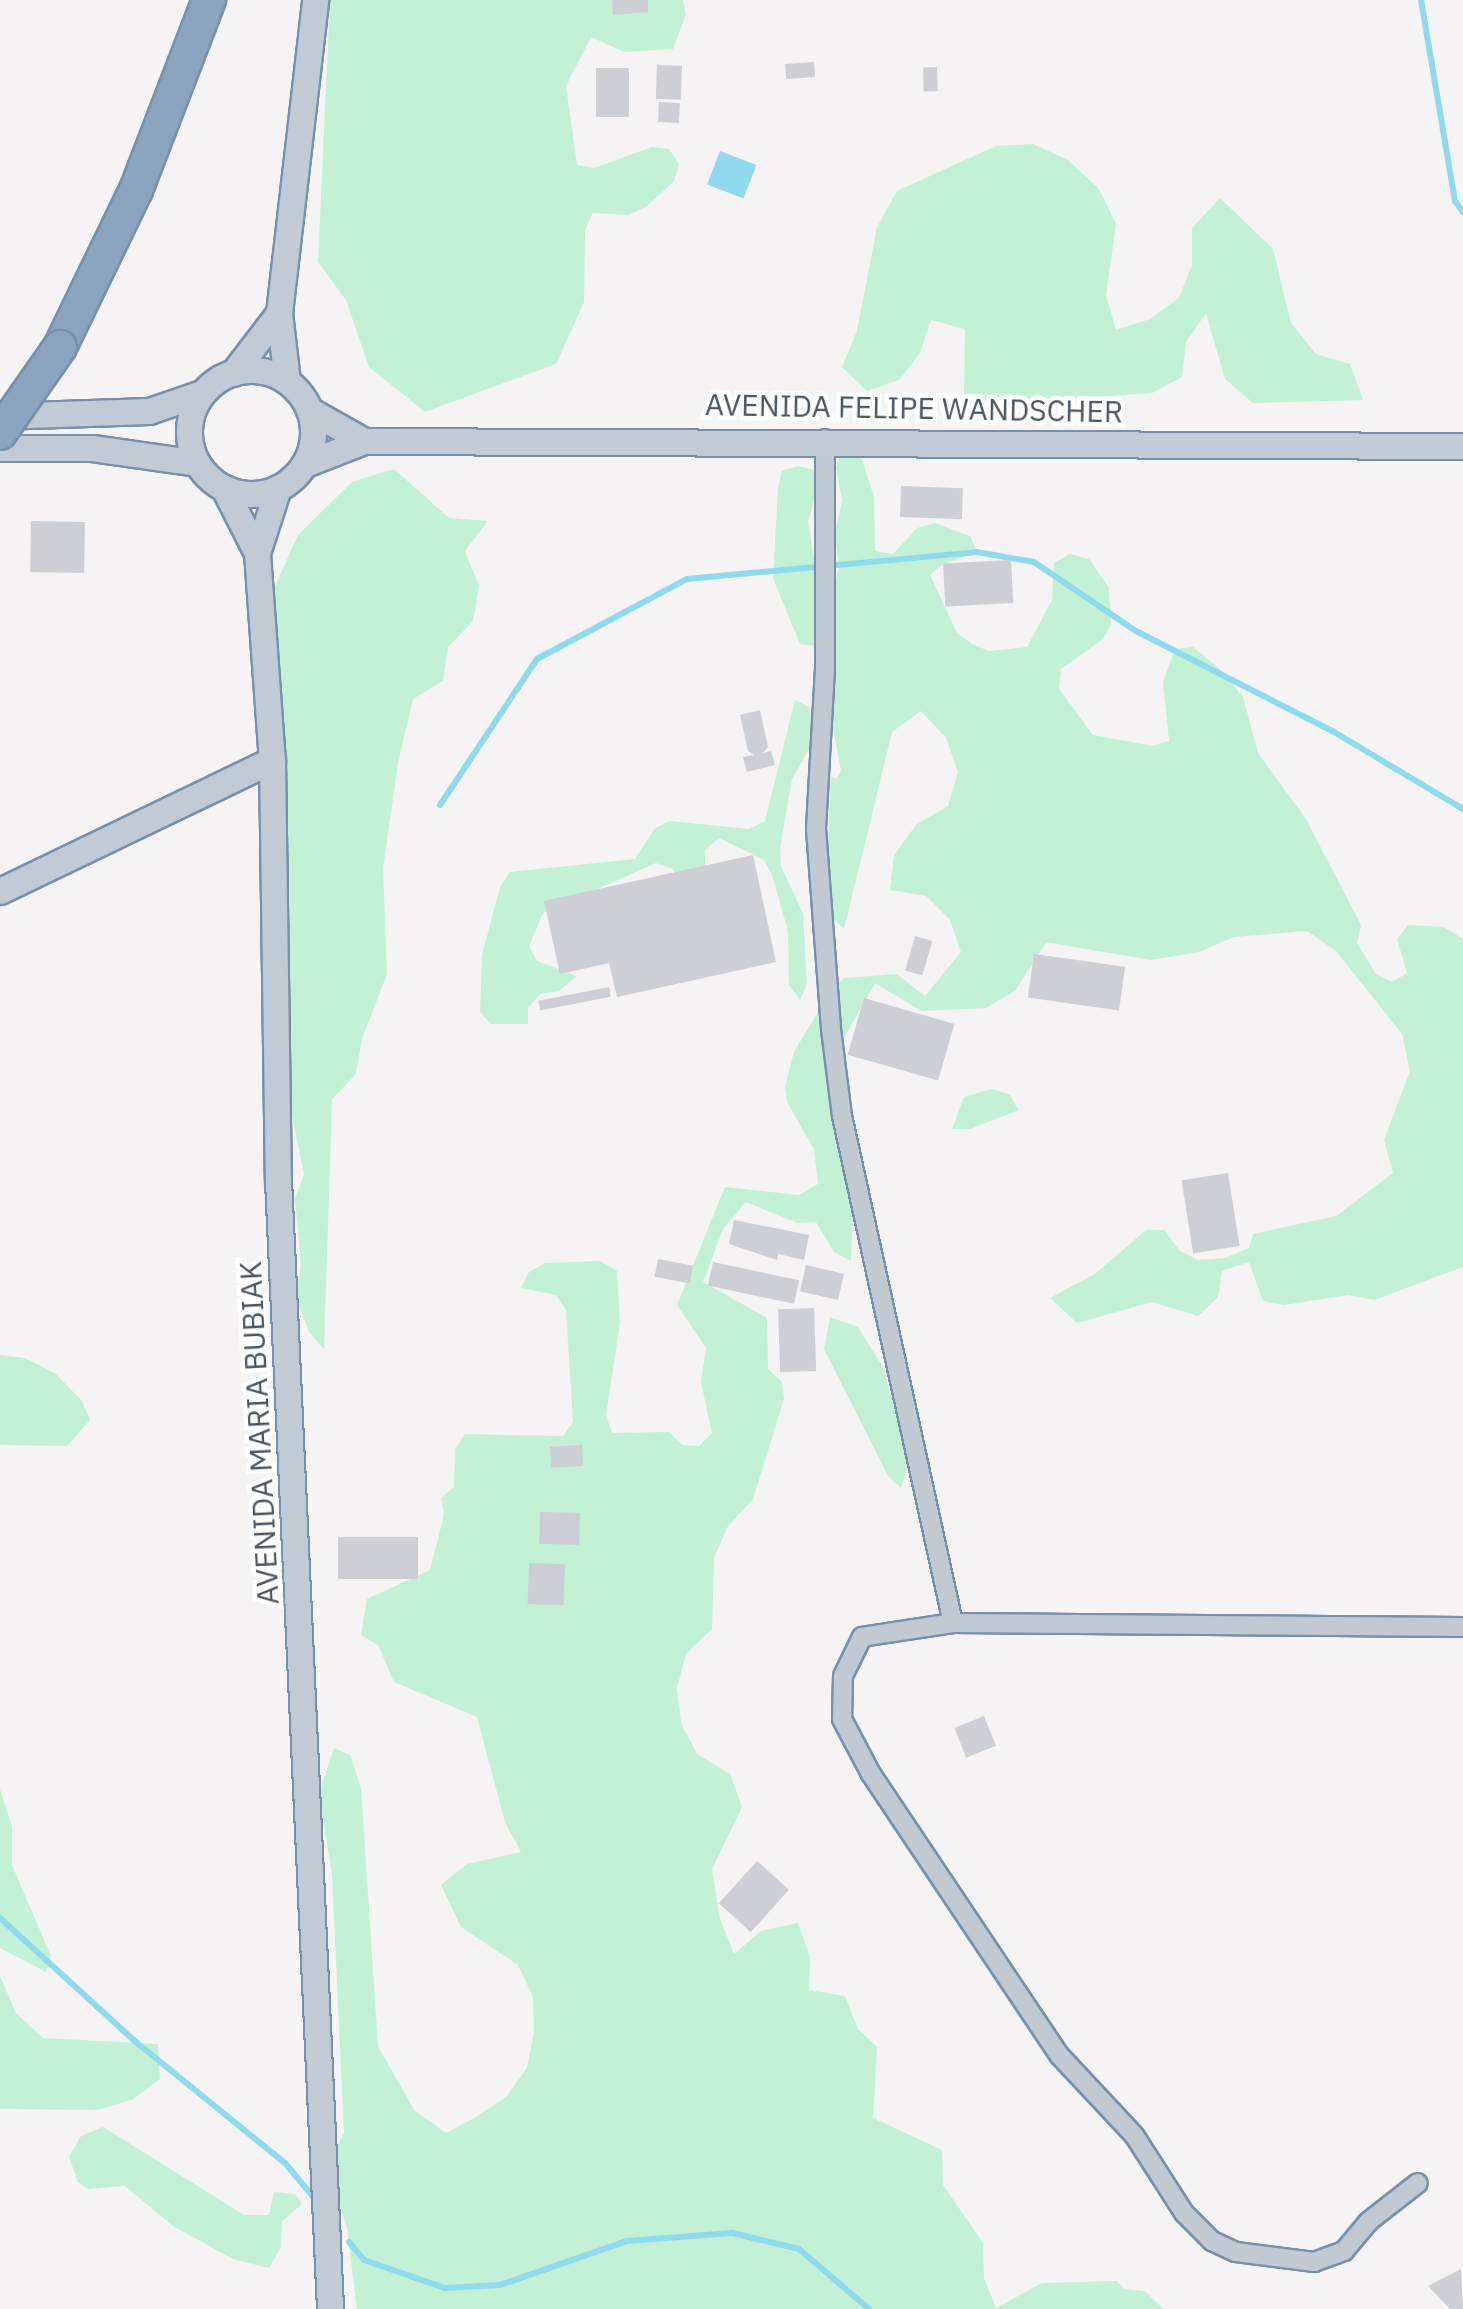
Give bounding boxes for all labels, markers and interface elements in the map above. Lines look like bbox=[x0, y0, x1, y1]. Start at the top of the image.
street label: AVENIDA FELIPE WANDSCHER bbox=[705, 386, 1123, 430]
street label: AVENIDA MARIA BUBIAK bbox=[232, 1260, 286, 1606]

